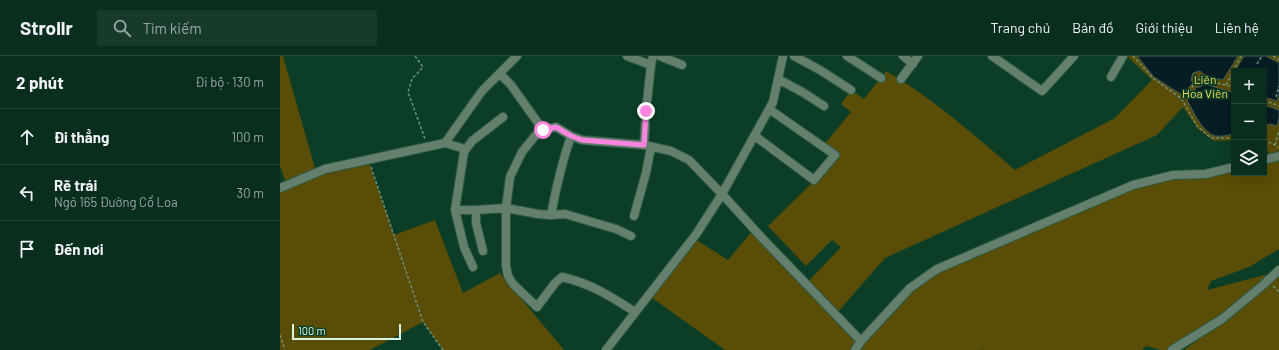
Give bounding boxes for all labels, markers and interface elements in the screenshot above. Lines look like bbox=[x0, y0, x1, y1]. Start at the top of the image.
search box bbox=[97, 10, 377, 46]
text: Strollr bbox=[20, 16, 73, 39]
icon: search bbox=[111, 17, 133, 39]
text: Tìm kiếm bbox=[143, 19, 202, 37]
text: Trang chủ bbox=[991, 19, 1050, 36]
text: Bản đồ bbox=[1072, 19, 1114, 36]
text: Giới thiệu bbox=[1136, 19, 1193, 36]
text: Liên hệ bbox=[1215, 19, 1259, 36]
map controls bbox=[1231, 68, 1267, 176]
button: + bbox=[1231, 68, 1267, 104]
text: 2 phút bbox=[16, 72, 64, 92]
park label: Liên Hoa Viên bbox=[1182, 72, 1228, 100]
text: Đi bộ · 130 m bbox=[195, 74, 264, 90]
route end bbox=[637, 102, 655, 120]
button: − bbox=[1231, 104, 1267, 140]
route start bbox=[534, 121, 552, 139]
icon: ahead bbox=[16, 126, 38, 148]
text: Đi thẳng bbox=[54, 128, 109, 146]
text: 100 m bbox=[231, 129, 264, 145]
button: layers bbox=[1231, 140, 1267, 176]
text: Rẽ trái bbox=[54, 176, 97, 194]
icon: left bbox=[16, 182, 38, 204]
text: 30 m bbox=[237, 185, 264, 201]
text: Ngõ 165 Đường Cổ Loa bbox=[54, 194, 178, 210]
icon: arrive bbox=[16, 238, 38, 260]
text: Đến nơi bbox=[54, 240, 104, 258]
scale bar bbox=[292, 322, 401, 341]
text: 100 m bbox=[298, 324, 326, 337]

